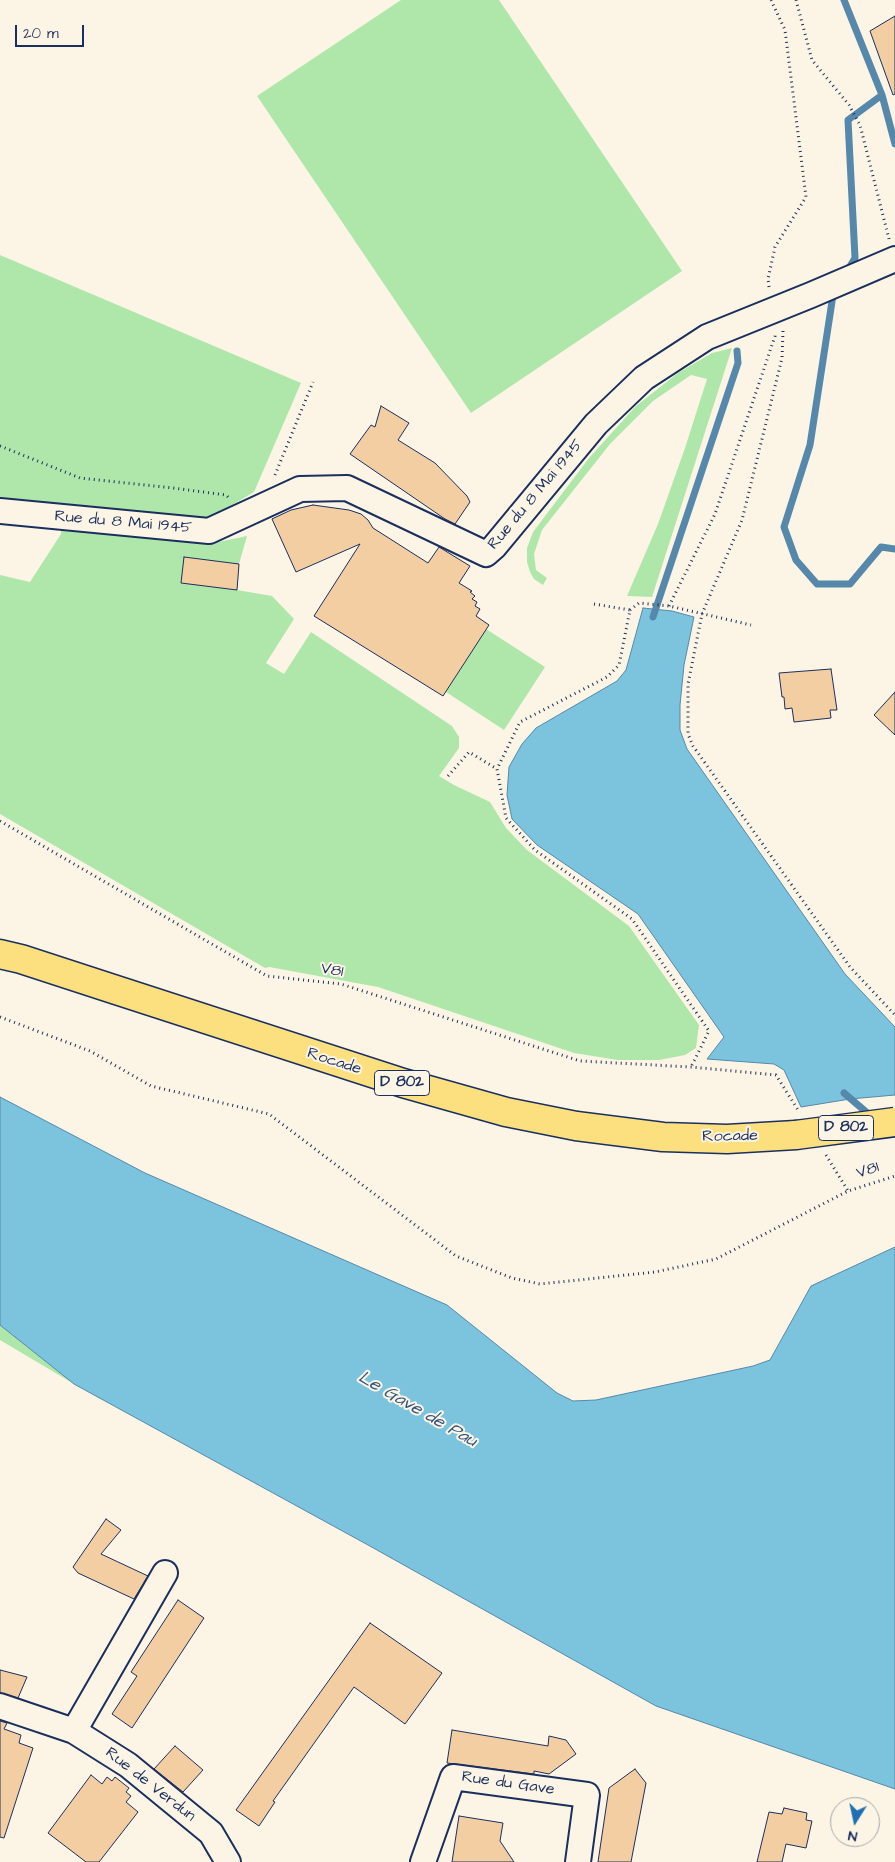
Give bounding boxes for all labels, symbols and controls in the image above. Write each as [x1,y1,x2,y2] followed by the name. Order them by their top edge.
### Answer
[18,15,86,47] scale bar
[23,23,59,44] text: 20 m
[484,436,588,554] street label: Rue du 8 Mai 1945
[54,507,192,539] street label: Rue du 8 Mai 1945
[319,960,345,982] street label: V81
[305,1044,363,1080] street label: Rocade
[374,1070,430,1096] road number: D 802
[818,1116,874,1140] road number: D 802
[702,1127,758,1147] street label: Rocade
[854,1158,882,1184] street label: V81
[354,1367,480,1453] water label: Le Gave de Pau
[101,1744,199,1826] street label: Rue de Verdun
[460,1768,556,1800] street label: Rue du Gave
[830,1797,880,1847] north arrow
[847,1825,859,1846] text: N

